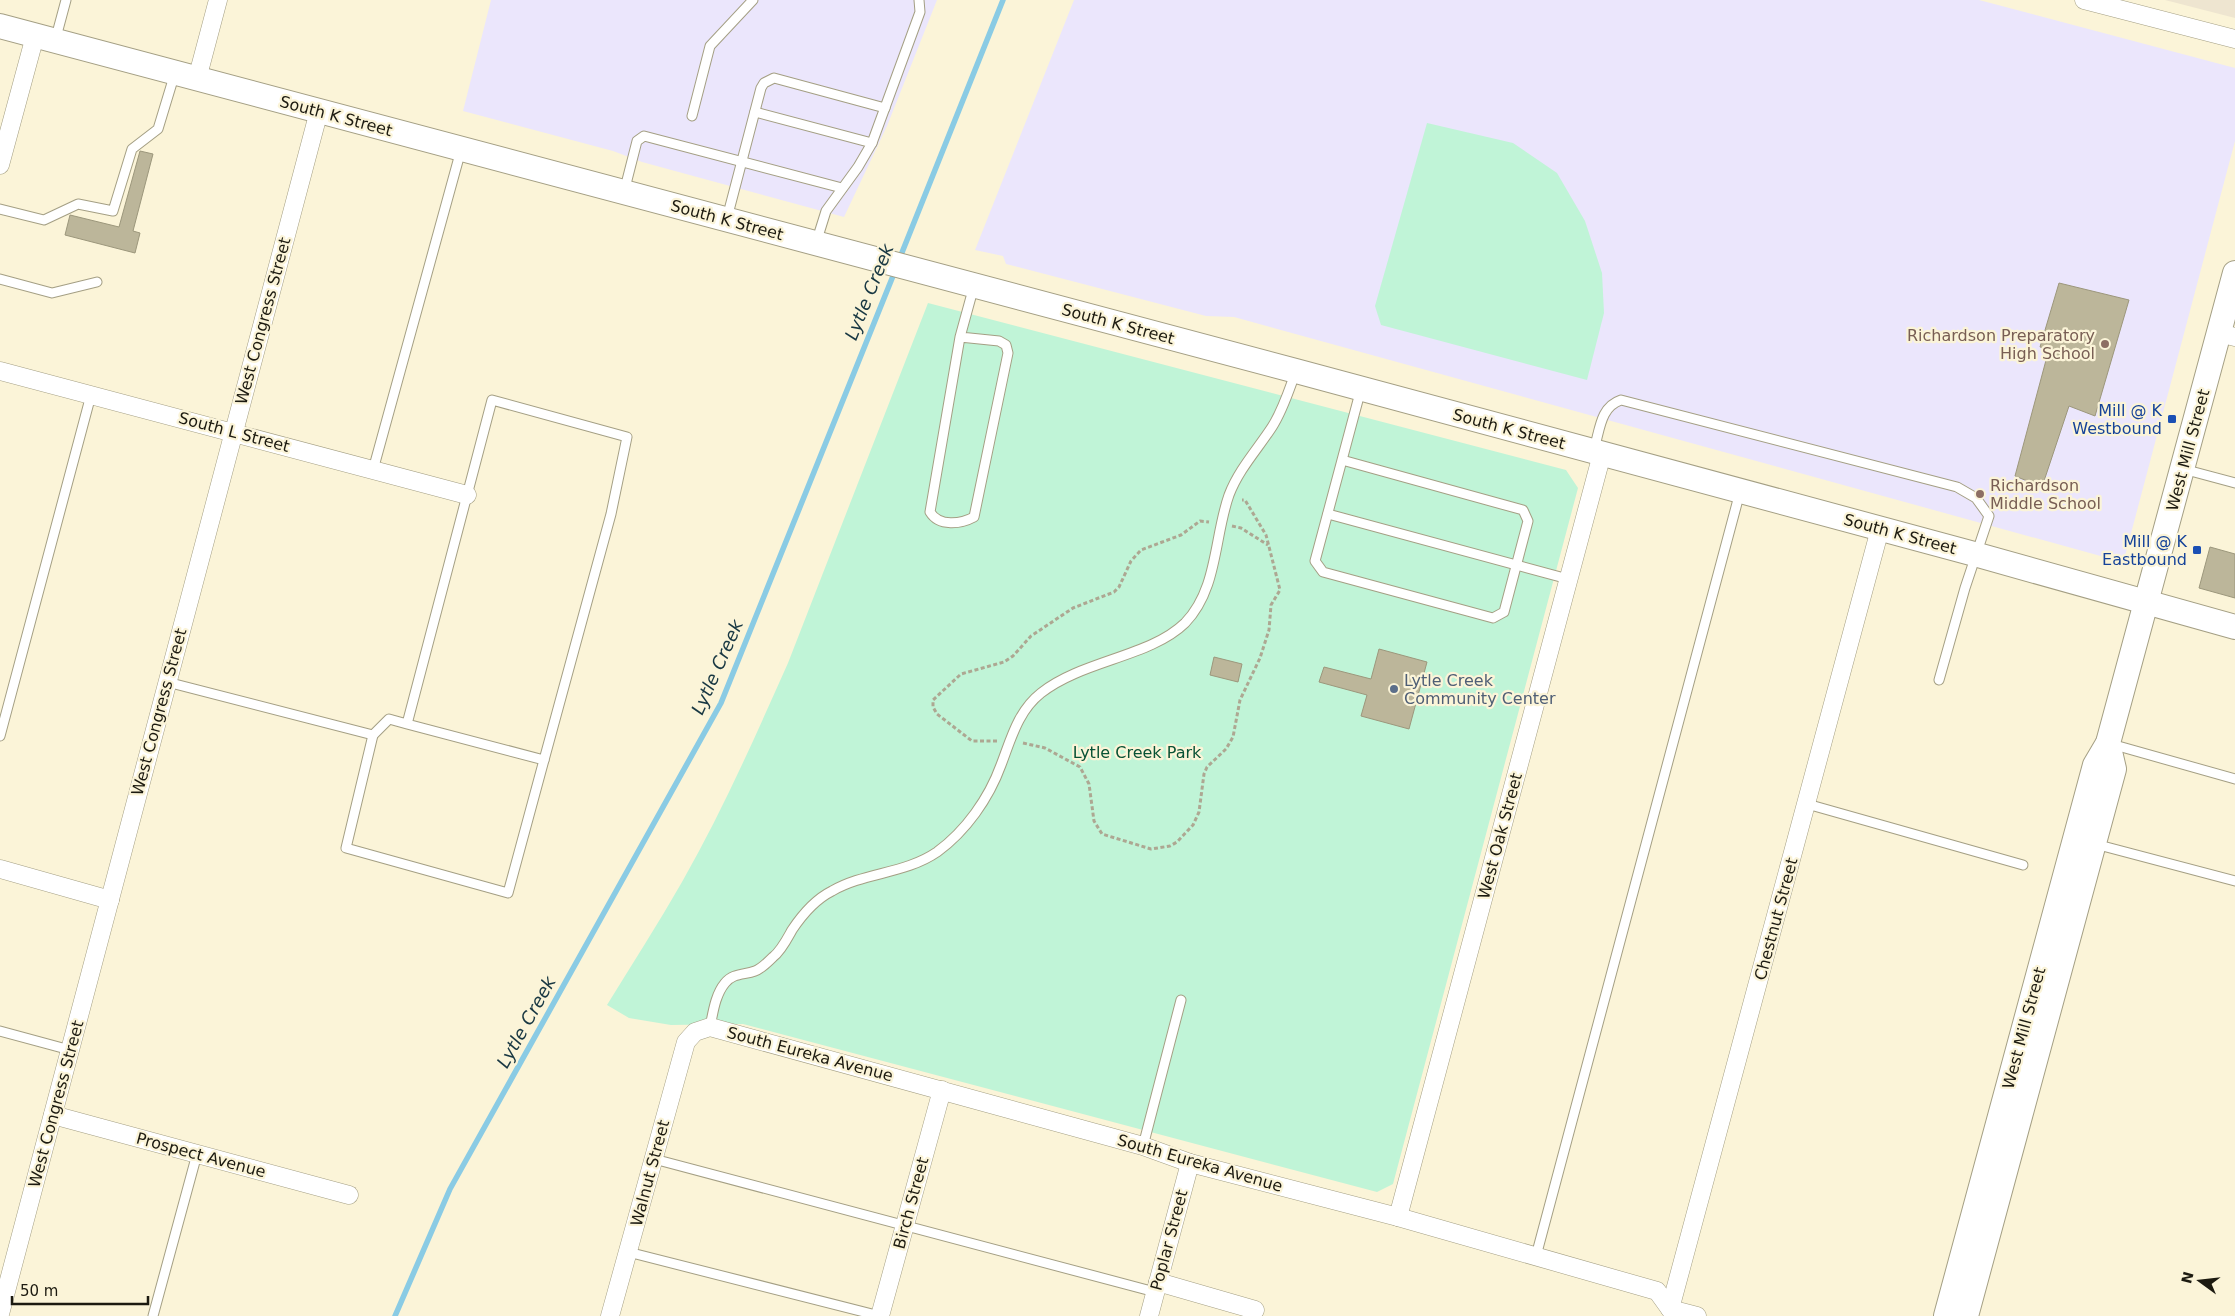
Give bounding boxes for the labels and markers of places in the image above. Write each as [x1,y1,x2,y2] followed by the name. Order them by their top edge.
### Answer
[1907,326,2095,363] place label: Richardson Preparatory High School
[2099,338,2111,350] marker: Richardson Preparatory High School
[2072,401,2163,438] place label: Mill @ K Westbound
[2166,413,2178,425] marker: Mill @ K Westbound
[1990,476,2101,513] place label: Richardson Middle School
[1974,488,1986,500] marker: Richardson Middle School
[2102,532,2188,569] place label: Mill @ K Eastbound
[2191,544,2203,556] marker: Mill @ K Eastbound
[1404,671,1556,708] place label: Lytle Creek Community Center
[1388,683,1400,695] marker: Lytle Creek Community Center

